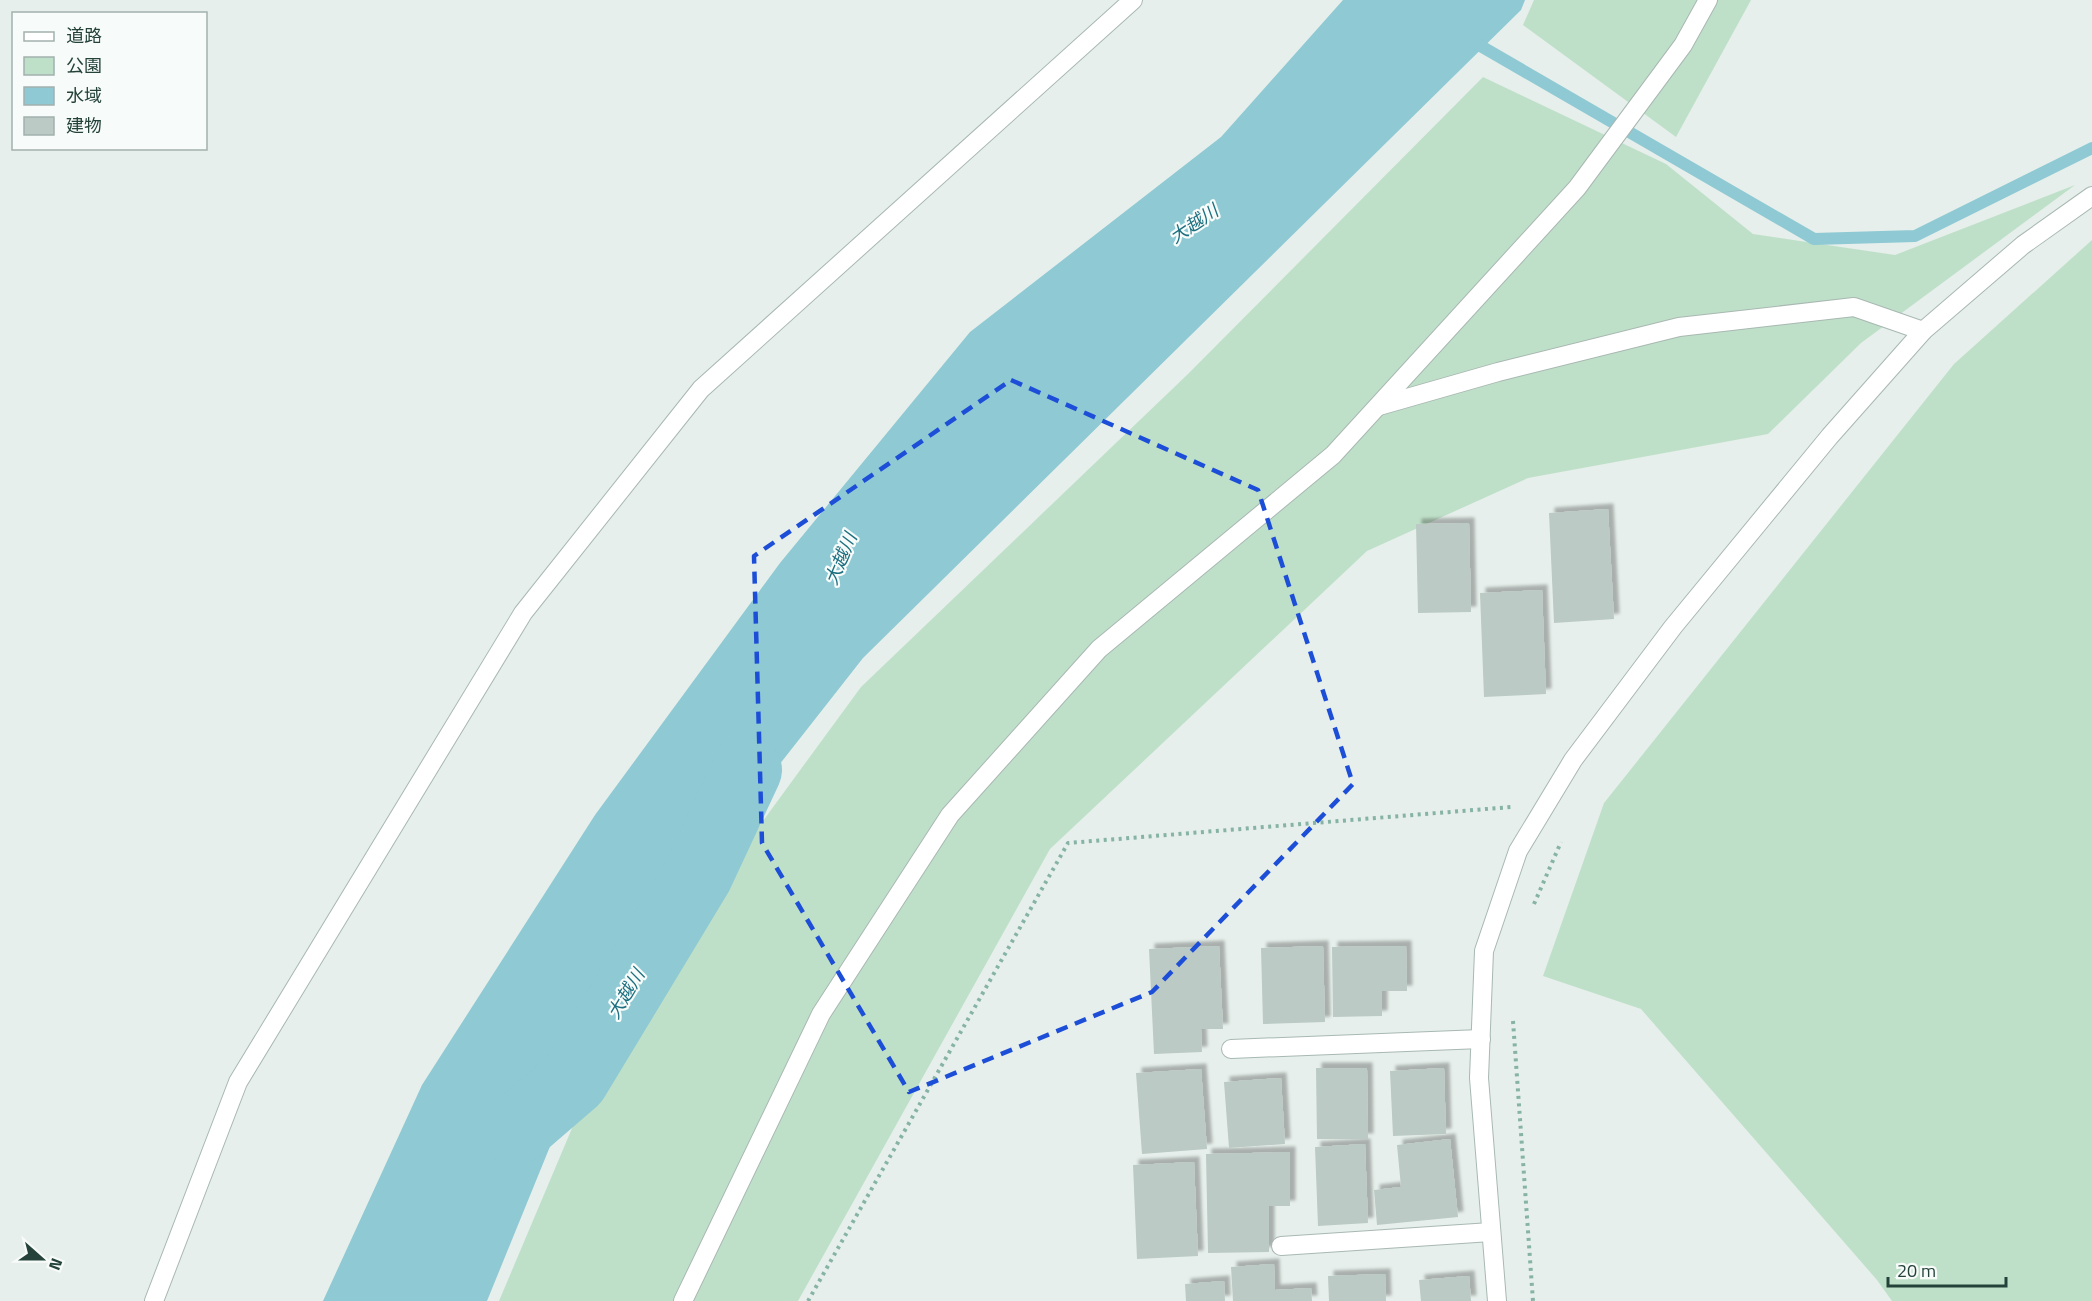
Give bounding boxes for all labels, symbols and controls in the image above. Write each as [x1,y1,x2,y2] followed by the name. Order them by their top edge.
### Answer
[12,12,207,150] legend
[66,22,102,49] text: 道路
[66,52,102,79] text: 公園
[66,82,102,109] text: 水域
[66,112,102,139] text: 建物
[1164,196,1225,250] water label: 大越川
[818,527,864,589] water label: 大越川
[600,962,652,1024] water label: 大越川
[12,1229,72,1289] north arrow
[1888,1250,2006,1288] scale bar
[43,1255,69,1274] text: N
[1897,1257,1936,1284] text: 20 m

